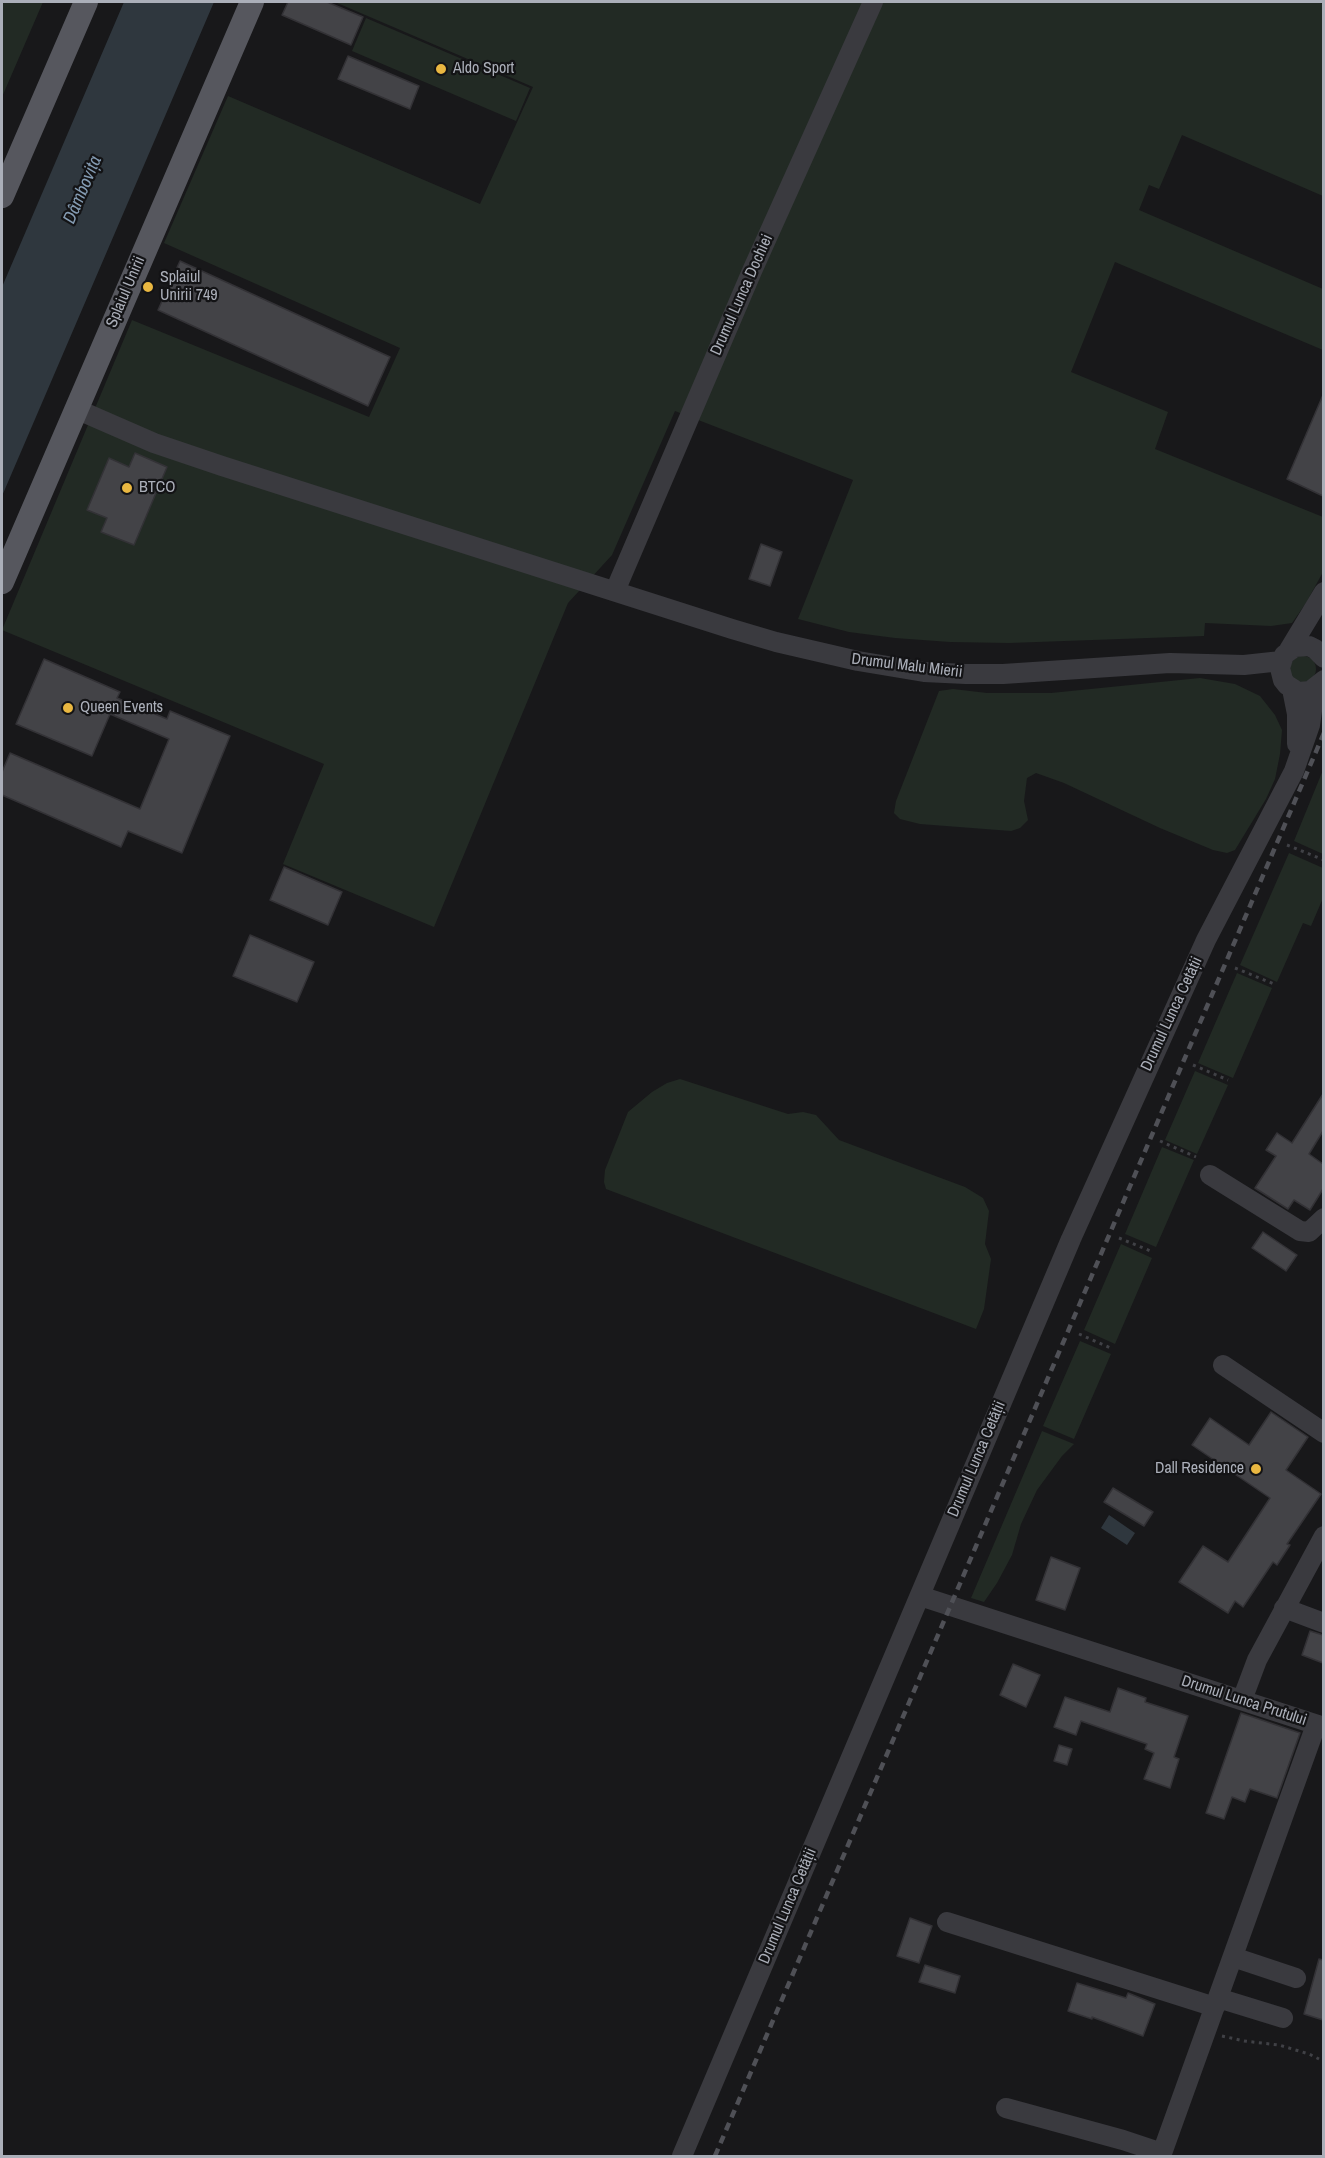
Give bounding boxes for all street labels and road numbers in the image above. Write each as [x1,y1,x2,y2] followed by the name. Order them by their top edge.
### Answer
[707,231,777,359] street label: Drumul Lunca Dochiei
[102,253,150,331] street label: Splaiul Unirii
[850,650,964,682] street label: Drumul Malu Mierii
[1137,954,1207,1074] street label: Drumul Lunca Cetății
[944,1398,1010,1520] street label: Drumul Lunca Cetății
[1179,1672,1309,1730] street label: Drumul Lunca Prutului
[755,1845,821,1967] street label: Drumul Lunca Cetății

